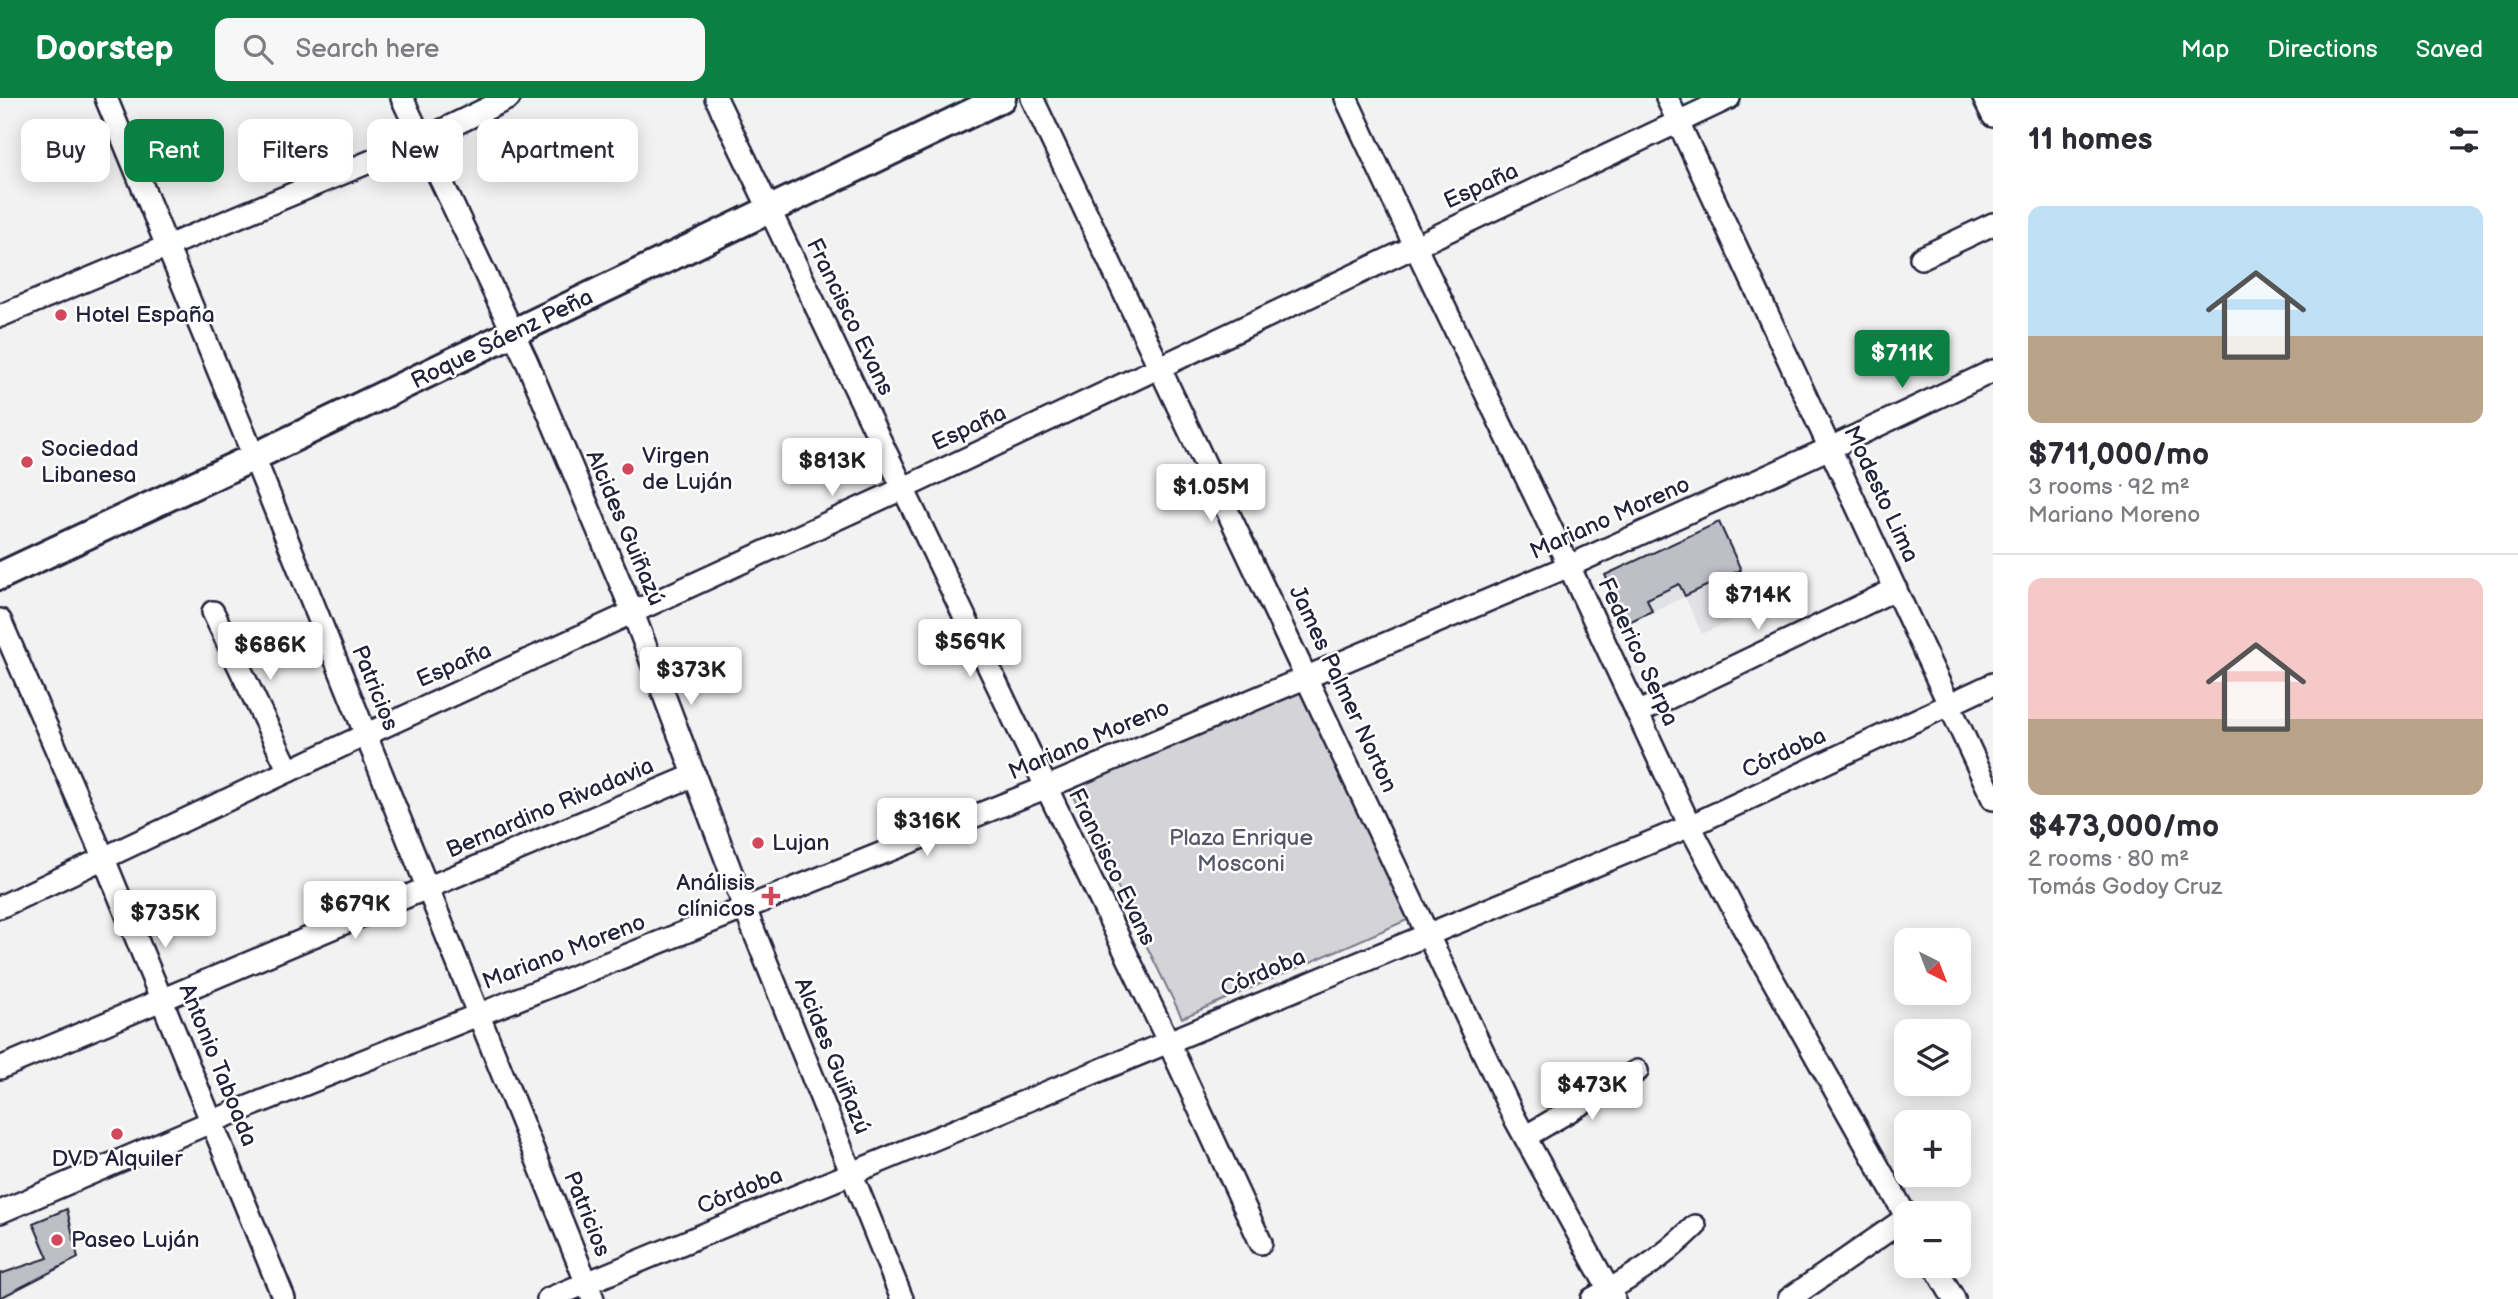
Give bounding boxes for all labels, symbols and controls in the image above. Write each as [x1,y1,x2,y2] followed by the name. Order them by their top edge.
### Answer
[215,18,705,81] search box
[35,29,173,69] text: Doorstep
[239,30,277,68] icon: search
[295,34,439,65] text: Search here
[2181,35,2229,64] text: Map
[2267,35,2378,64] text: Directions
[2416,35,2483,64] text: Saved
[21,119,110,182] chip: Buy
[124,119,224,182] chip: Rent
[238,119,353,182] chip: Filters
[367,119,463,182] chip: New
[477,119,638,182] chip: Apartment
[2445,121,2483,159] icon: filters
[2028,122,2152,158] text: 11 homes
[1439,157,1523,215] street label: España
[800,234,900,400] street label: Francisco Evans
[2193,252,2319,378] icon: home
[406,283,598,395] street label: Roque Sáenz Peña
[75,301,215,329] place label: Hotel España
[53,307,69,323] marker: Hotel España
[1853,330,1951,390] pin: $711K
[1871,339,1933,367] text: $711K
[927,399,1011,457] street label: España
[1837,421,1925,567] street label: Modesto Lima
[41,435,139,489] place label: Sociedad Libanesa
[2028,437,2209,473] text: $711,000/mo
[783,438,881,498] pin: $813K
[642,442,733,496] place label: Virgen de Luján
[580,446,670,610] street label: Alcides Guiñazú
[798,447,866,475] text: $813K
[19,454,35,470] marker: Sociedad Libanesa
[620,461,636,477] marker: Virgen de Luján
[1154,464,1268,524] pin: $1.05M
[1526,470,1694,566] street label: Mariano Moreno
[1172,473,1250,501] text: $1.05M
[2028,473,2190,501] text: 3 rooms · 92 m²
[2028,501,2200,529] text: Mariano Moreno
[1591,573,1685,731] street label: Federico Serpa
[1709,573,1807,632] pin: $714K
[1283,581,1403,797] street label: James Palmer Norton
[1725,581,1791,609] text: $714K
[921,620,1019,679] pin: $569K
[221,622,319,682] pin: $686K
[2193,624,2319,750] icon: home
[934,628,1006,656] text: $569K
[234,631,306,659] text: $686K
[412,636,496,694] street label: España
[345,641,405,735] street label: Patricios
[642,648,740,707] pin: $373K
[656,656,726,684] text: $373K
[1004,693,1174,787] street label: Mariano Moreno
[1738,721,1830,785] street label: Córdoba
[442,752,658,864] street label: Bernardino Rivadavia
[1062,784,1162,950] street label: Francisco Evans
[878,798,976,858] pin: $316K
[893,807,961,835] text: $316K
[2028,809,2219,845] text: $473,000/mo
[1169,824,1313,878] park label: Plaza Enrique Mosconi
[772,829,830,857] place label: Lujan
[750,835,766,851] marker: Lujan
[2028,845,2189,873] text: 2 rooms · 80 m²
[676,869,755,923] place label: Análisis clínicos
[2028,873,2222,901] text: Tomás Godoy Cruz
[306,882,404,941] pin: $679K
[761,886,781,906] marker: Análisis clínicos
[116,890,214,950] pin: $735K
[320,890,390,918] text: $679K
[130,899,200,927] text: $735K
[479,908,649,996] street label: Mariano Moreno
[1894,928,1970,1004] north arrow
[1894,928,1971,1278] map controls
[1216,943,1310,1003] street label: Córdoba
[788,974,876,1138] street label: Alcides Guiñazú
[173,980,263,1150] street label: Antonio Taboada
[1894,1019,1971,1096] button: layers
[1543,1062,1641,1122] pin: $473K
[1557,1071,1627,1099] text: $473K
[1894,1110,1971,1187] button: +
[109,1126,125,1142] marker: DVD Alquiler
[51,1145,183,1173] place label: DVD Alquiler
[693,1161,787,1221] street label: Córdoba
[557,1167,617,1261] street label: Patricios
[1894,1201,1971,1278] button: −
[71,1226,199,1254] place label: Paseo Luján
[49,1232,65,1248] marker: Paseo Luján

